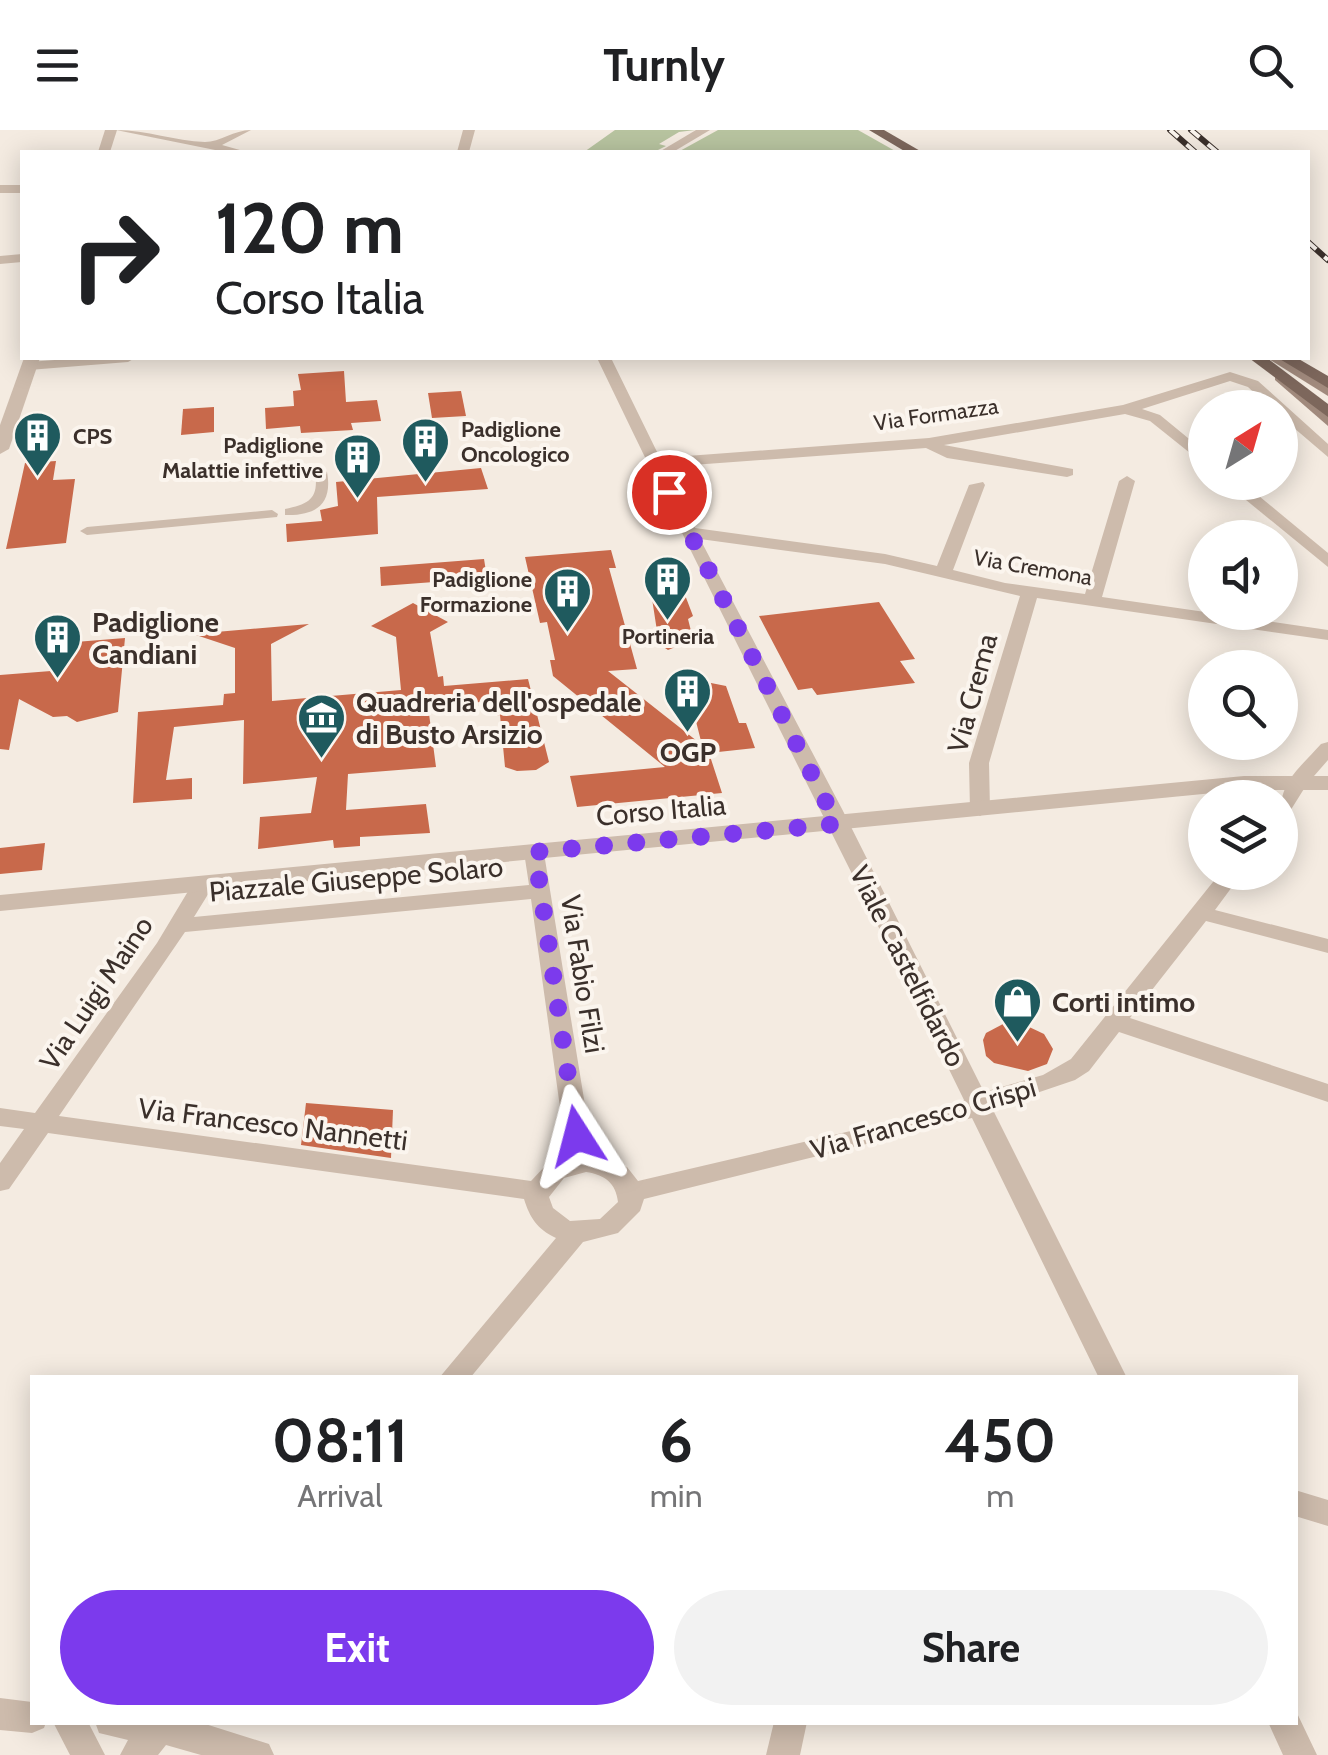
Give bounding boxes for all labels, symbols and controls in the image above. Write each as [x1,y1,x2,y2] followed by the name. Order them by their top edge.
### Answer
[30,38,85,93] icon: menu
[603,38,725,92] text: Turnly
[1243,38,1298,93] icon: search
[215,185,404,271] text: 120 m
[50,190,180,320] icon: right
[215,271,424,325] text: Corso Italia
[1188,390,1298,500] north arrow
[1188,390,1298,890] map controls
[872,392,1000,437] street label: Via Formazza
[12,410,64,478] building icon: CPS
[400,416,452,484] building icon: Padiglione Oncologico
[461,416,570,468] place label: Padiglione Oncologico
[73,423,113,450] place label: CPS
[162,432,323,484] place label: Padiglione Malattie infettive
[332,432,384,500] building icon: Padiglione Malattie infettive
[627,450,712,535] pin
[642,465,697,520] icon: arrive
[1188,520,1298,630] button: sound
[971,544,1095,591] street label: Via Cremona
[642,554,694,622] building icon: Portineria
[420,566,532,618] place label: Padiglione Formazione
[541,566,593,634] building icon: Padiglione Formazione
[92,605,219,671] place label: Padiglione Candiani
[31,612,83,680] building icon: Padiglione Candiani
[622,623,714,650] place label: Portineria
[940,629,1004,756] street label: Via Crema
[1188,650,1298,760] button: search
[662,666,714,734] building icon: OGP
[356,685,641,751] place label: Quadreria dell'ospedale di Busto Arsizio
[295,692,347,760] museum icon: Quadreria dell'ospedale di Busto Arsizio
[660,735,717,769] place label: OGP
[1188,780,1298,890] button: layers
[595,787,728,833] street label: Corso Italia
[208,849,504,909] street label: Piazzale Giuseppe Solaro
[843,860,973,1072] street label: Viale Castelfidardo
[554,892,612,1056] street label: Via Fabio Filzi
[32,910,160,1076] street label: Via Luigi Maino
[991,976,1043,1044] shop icon: Corti intimo
[1052,985,1195,1019] place label: Corti intimo
[806,1070,1040,1166] street label: Via Francesco Crispi
[525,1084,629,1188] position arrow
[136,1091,410,1157] street label: Via Francesco Nannetti
[272,1404,408,1477] text: 08:11
[659,1404,693,1477] text: 6
[944,1404,1056,1477] text: 450
[297,1476,382,1515] text: Arrival
[650,1476,703,1515] text: min
[986,1476,1014,1515] text: m
[60,1590,654,1705] button: Exit
[674,1590,1268,1705] button: Share

